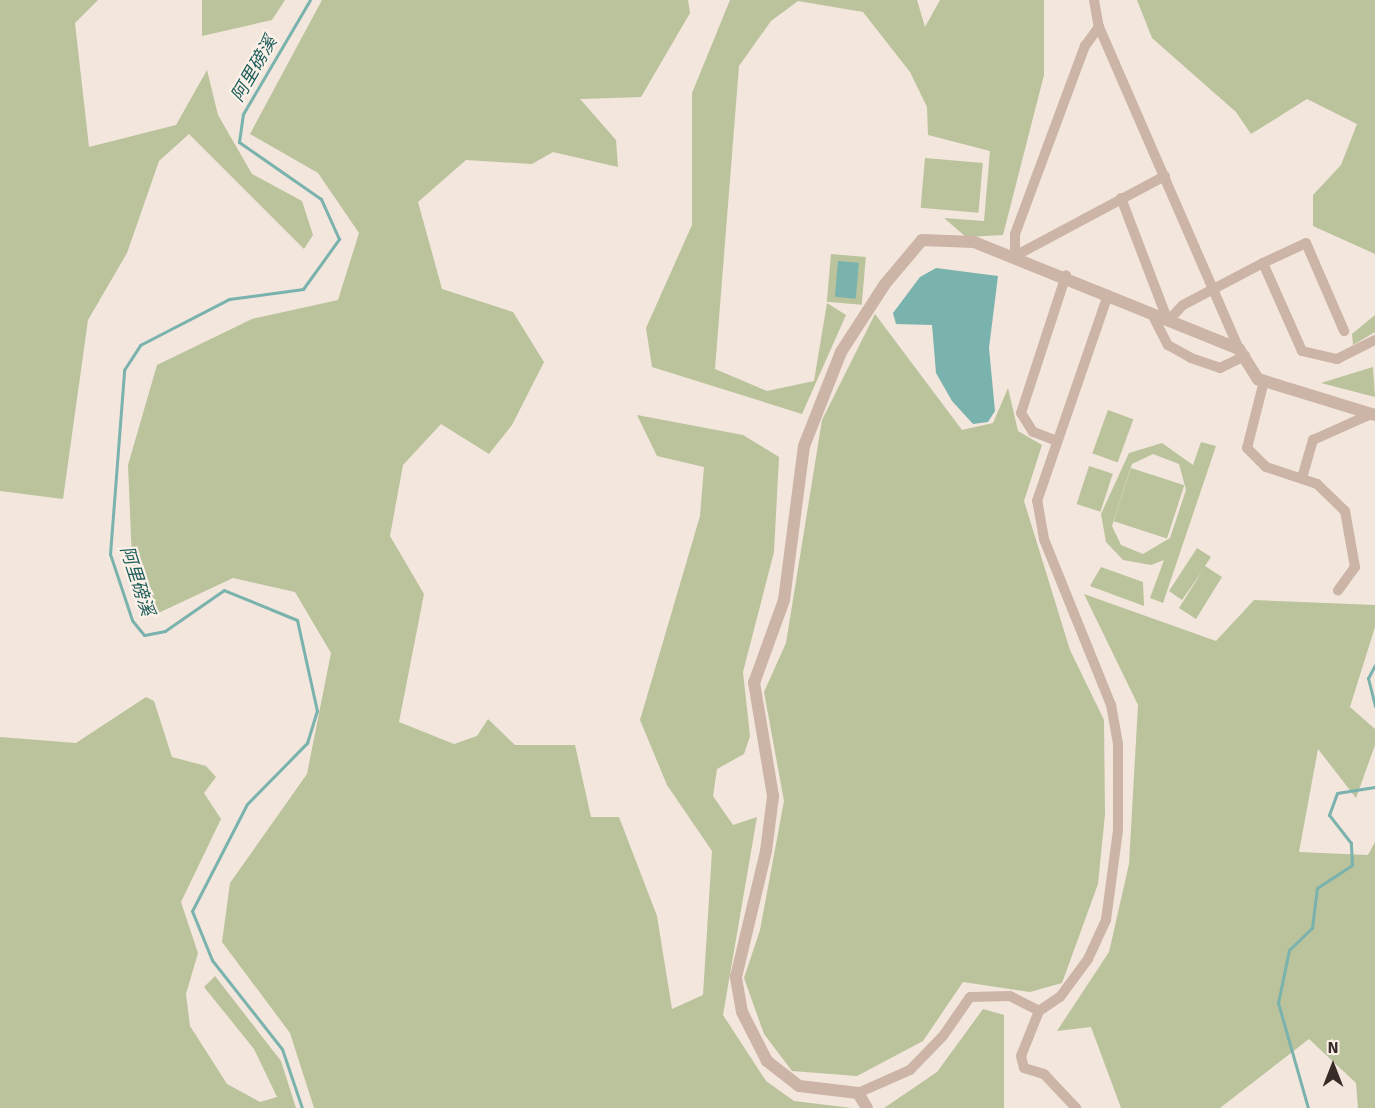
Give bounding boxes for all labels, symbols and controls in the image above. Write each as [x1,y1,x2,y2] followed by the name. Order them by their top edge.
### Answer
[227,32,281,106] water label: 阿里磅溪
[116,543,158,619] water label: 阿里磅溪
[1303,1036,1363,1096] north arrow
[1327,1038,1339,1058] text: N

